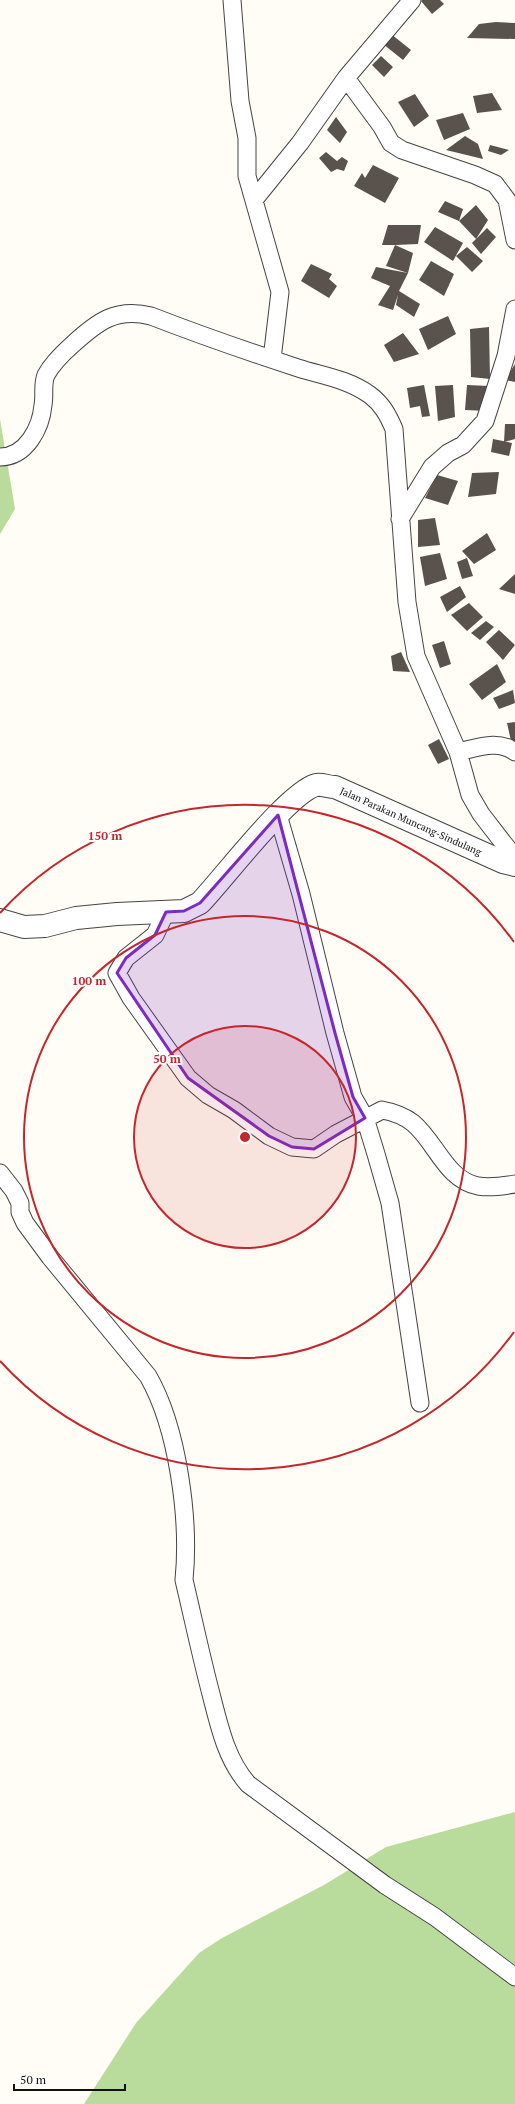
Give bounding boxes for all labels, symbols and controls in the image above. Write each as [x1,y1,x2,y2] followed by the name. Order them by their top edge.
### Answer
[338,784,484,859] street label: Jalan Parakan Muncang-Sindulang
[88,828,122,843] text: 150 m
[72,973,106,988] text: 100 m
[153,1051,181,1066] text: 50 m
[238,1130,252,1144] centre of rings
[14,2066,125,2092] scale bar
[20,2072,47,2087] text: 50 m

